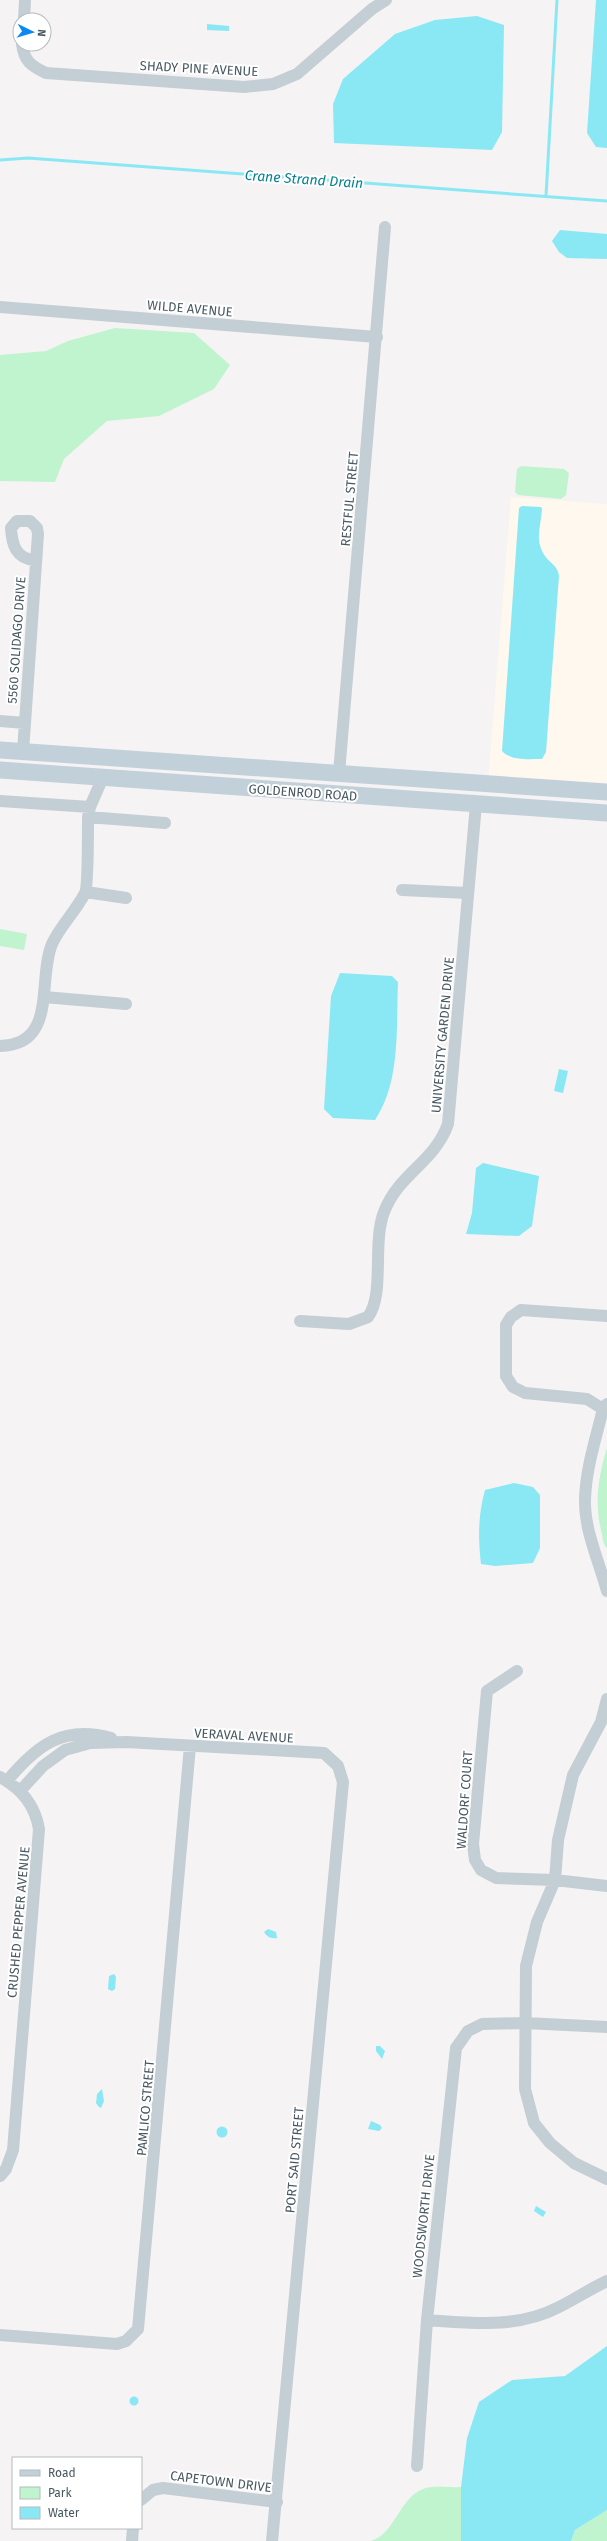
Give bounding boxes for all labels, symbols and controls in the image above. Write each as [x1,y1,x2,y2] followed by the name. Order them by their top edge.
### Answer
[12,12,52,52] north arrow
[35,29,48,37] text: N
[139,58,259,79] street label: SHADY PINE AVENUE
[244,167,364,192] water label: Crane Strand Drain
[147,297,233,320] street label: WILDE AVENUE
[338,451,361,547] street label: RESTFUL STREET
[5,576,28,704] street label: 5560 SOLIDAGO DRIVE
[248,781,358,804] street label: GOLDENROD ROAD
[428,956,457,1114] street label: UNIVERSITY GARDEN DRIVE
[194,1725,294,1746] street label: VERAVAL AVENUE
[454,1750,475,1850] street label: WALDORF COURT
[4,1846,33,1998] street label: CRUSHED PEPPER AVENUE
[134,2059,157,2157] street label: PAMLICO STREET
[282,2106,307,2214] street label: PORT SAID STREET
[410,2153,437,2279] street label: WOODSWORTH DRIVE
[12,2457,142,2529] legend
[48,2466,76,2480] text: Road
[169,2468,272,2495] street label: CAPETOWN DRIVE
[48,2486,72,2500] text: Park
[48,2506,80,2520] text: Water

